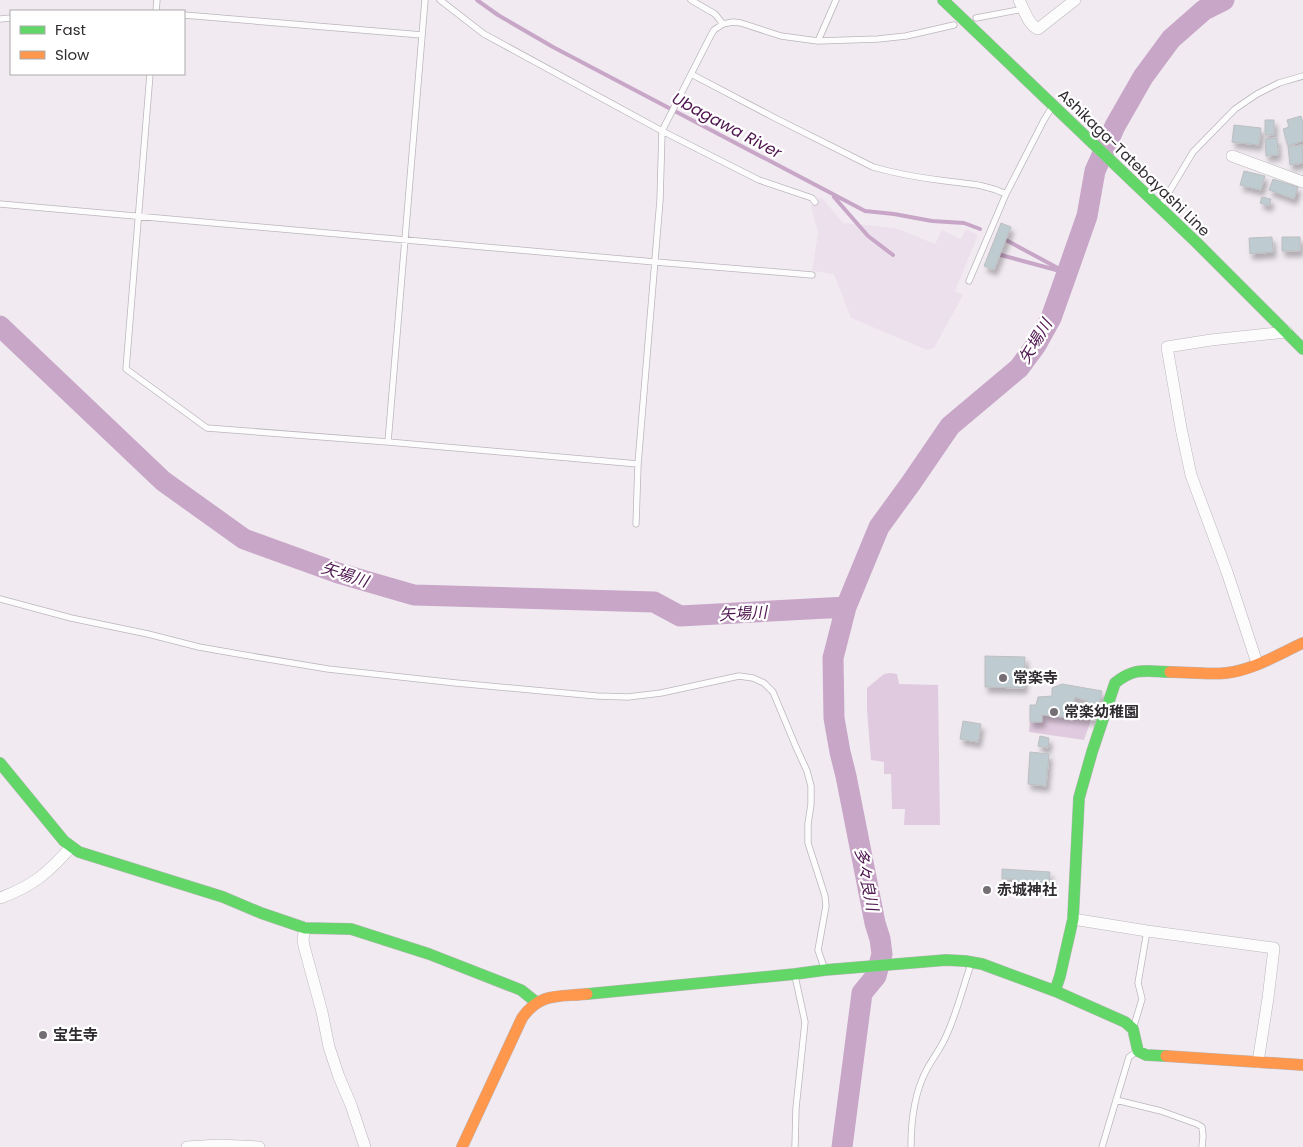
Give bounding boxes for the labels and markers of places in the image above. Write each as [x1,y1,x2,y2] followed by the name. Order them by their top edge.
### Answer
[1013,667,1058,688] place label: 常楽寺
[997,672,1009,684] marker: 常楽寺
[1064,701,1139,722] place label: 常楽幼稚園
[1048,706,1060,718] marker: 常楽幼稚園
[997,879,1057,900] place label: 赤城神社
[981,884,993,896] marker: 赤城神社
[53,1024,98,1045] place label: 宝生寺
[37,1029,49,1041] marker: 宝生寺

